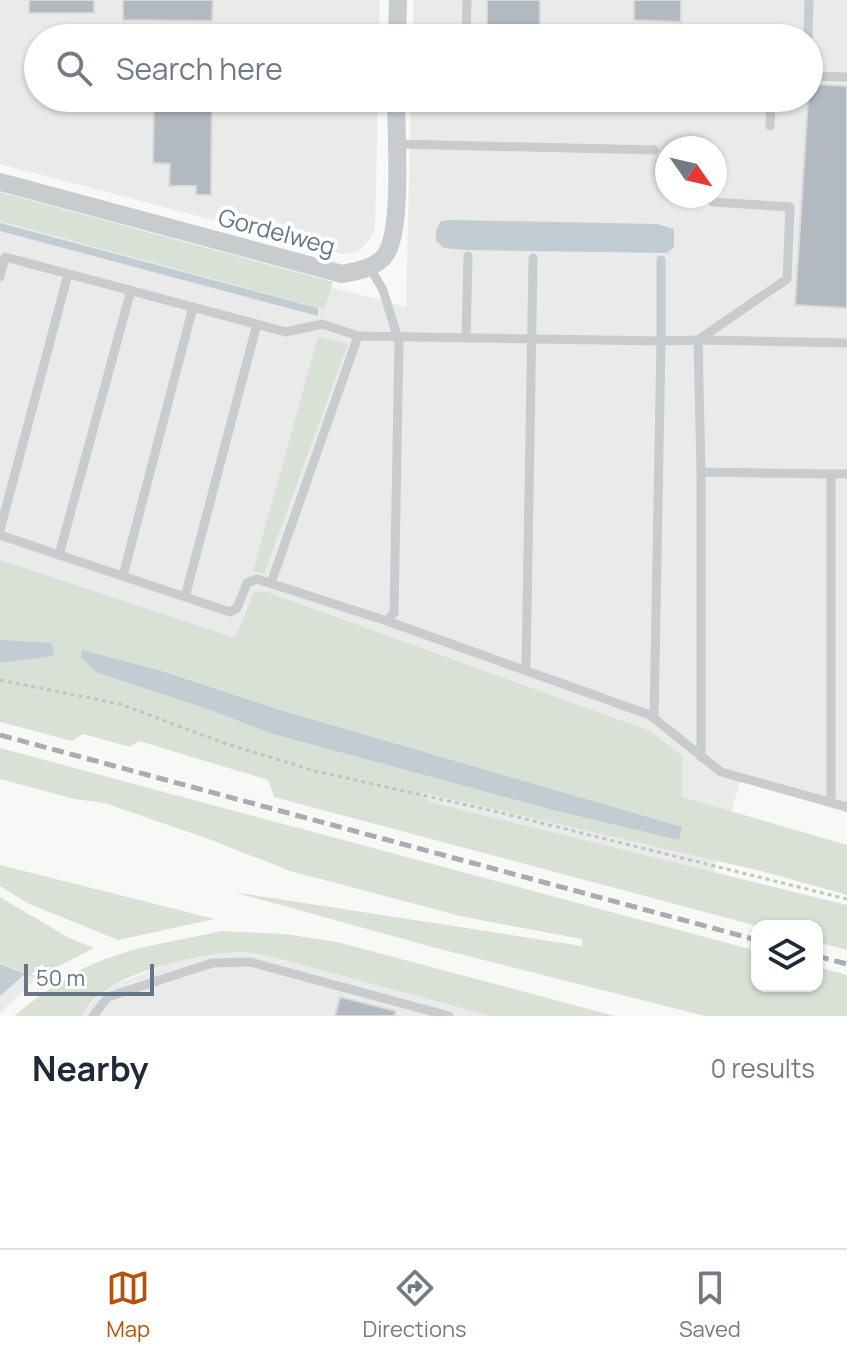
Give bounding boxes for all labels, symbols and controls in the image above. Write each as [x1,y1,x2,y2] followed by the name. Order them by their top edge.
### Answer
[24,24,823,112] search box
[52,46,96,90] icon: search
[116,48,283,89] text: Search here
[655,136,727,208] north arrow
[215,200,339,262] street label: Gordelweg
[751,920,823,992] map controls
[751,920,823,992] button: layers
[24,960,154,996] scale bar
[36,963,85,993] text: 50 m
[32,1045,148,1091] text: Nearby
[710,1050,815,1086] text: 0 results
[106,1266,150,1344] tab: Map
[362,1266,467,1344] tab: Directions
[679,1266,741,1344] tab: Saved

